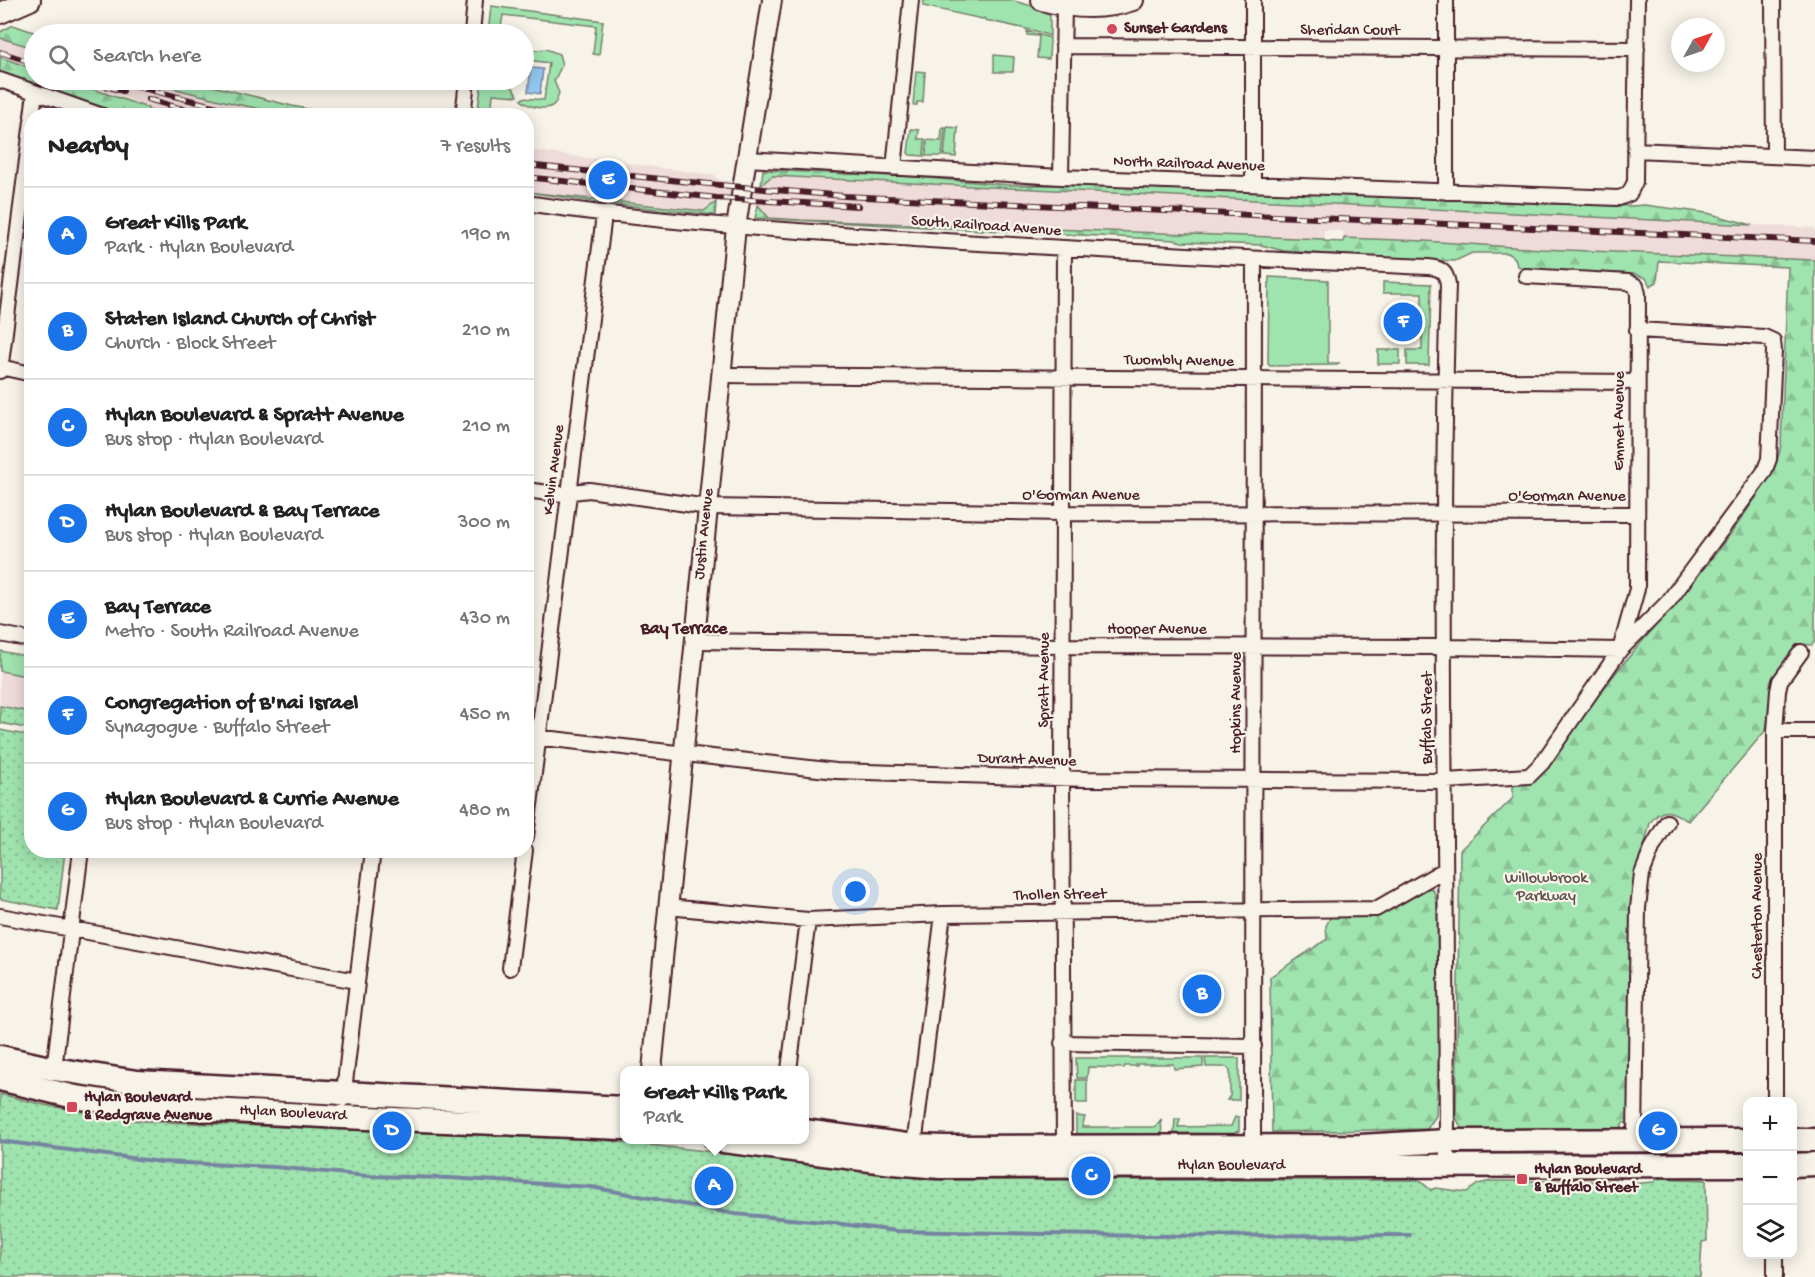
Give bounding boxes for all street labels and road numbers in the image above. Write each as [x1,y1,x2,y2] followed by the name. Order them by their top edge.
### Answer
[1300,22,1401,41] street label: Sheridan Court
[1113,153,1266,177] street label: North Railroad Avenue
[910,212,1062,242] street label: South Railroad Avenue
[1123,352,1235,372] street label: Twombly Avenue
[1611,371,1630,471] street label: Emmet Avenue
[540,423,570,516] street label: Kelvin Avenue
[691,487,719,580] street label: Justin Avenue
[1022,487,1140,506] street label: O'Gorman Avenue
[1508,488,1626,507] street label: O'Gorman Avenue
[1107,621,1207,640] street label: Hooper Avenue
[1036,632,1055,727] street label: Spratt Avenue
[1228,652,1247,754] street label: Hopkins Avenue
[1419,670,1438,765] street label: Buffalo Street
[976,750,1077,772] street label: Durant Avenue
[1749,852,1768,979] street label: Chesterton Avenue
[1013,886,1108,906] street label: Thollen Street
[239,1102,349,1126] street label: Hylan Boulevard
[1177,1157,1286,1176] street label: Hylan Boulevard

